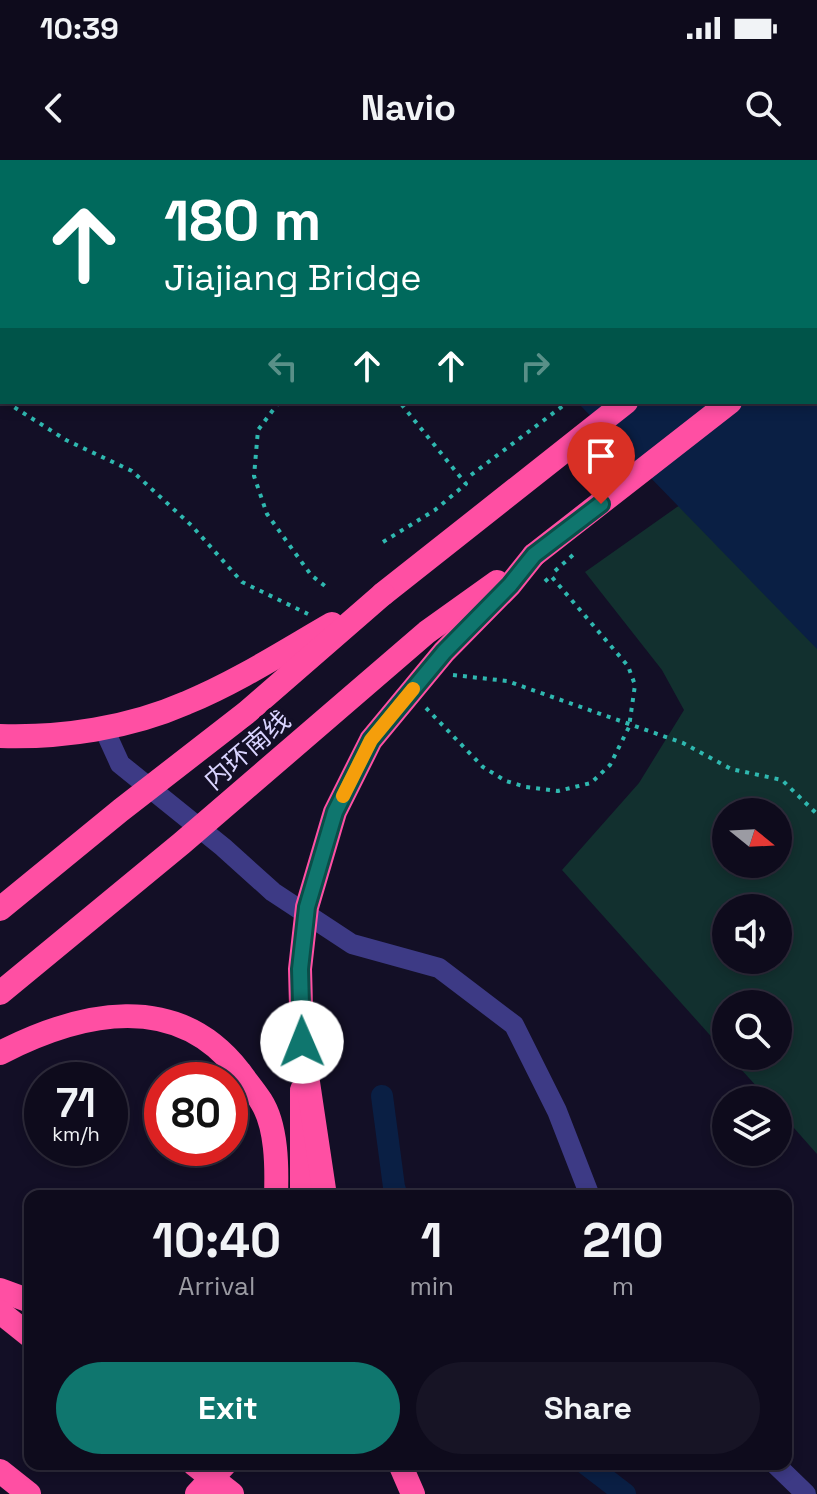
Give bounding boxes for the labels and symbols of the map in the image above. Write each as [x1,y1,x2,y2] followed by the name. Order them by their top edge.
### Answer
[567,422,635,504] pin
[197,703,297,797] street label: 内环南线
[712,798,792,878] north arrow
[260,1000,344,1084] position arrow
[144,1062,248,1166] speed limit sign: 80

